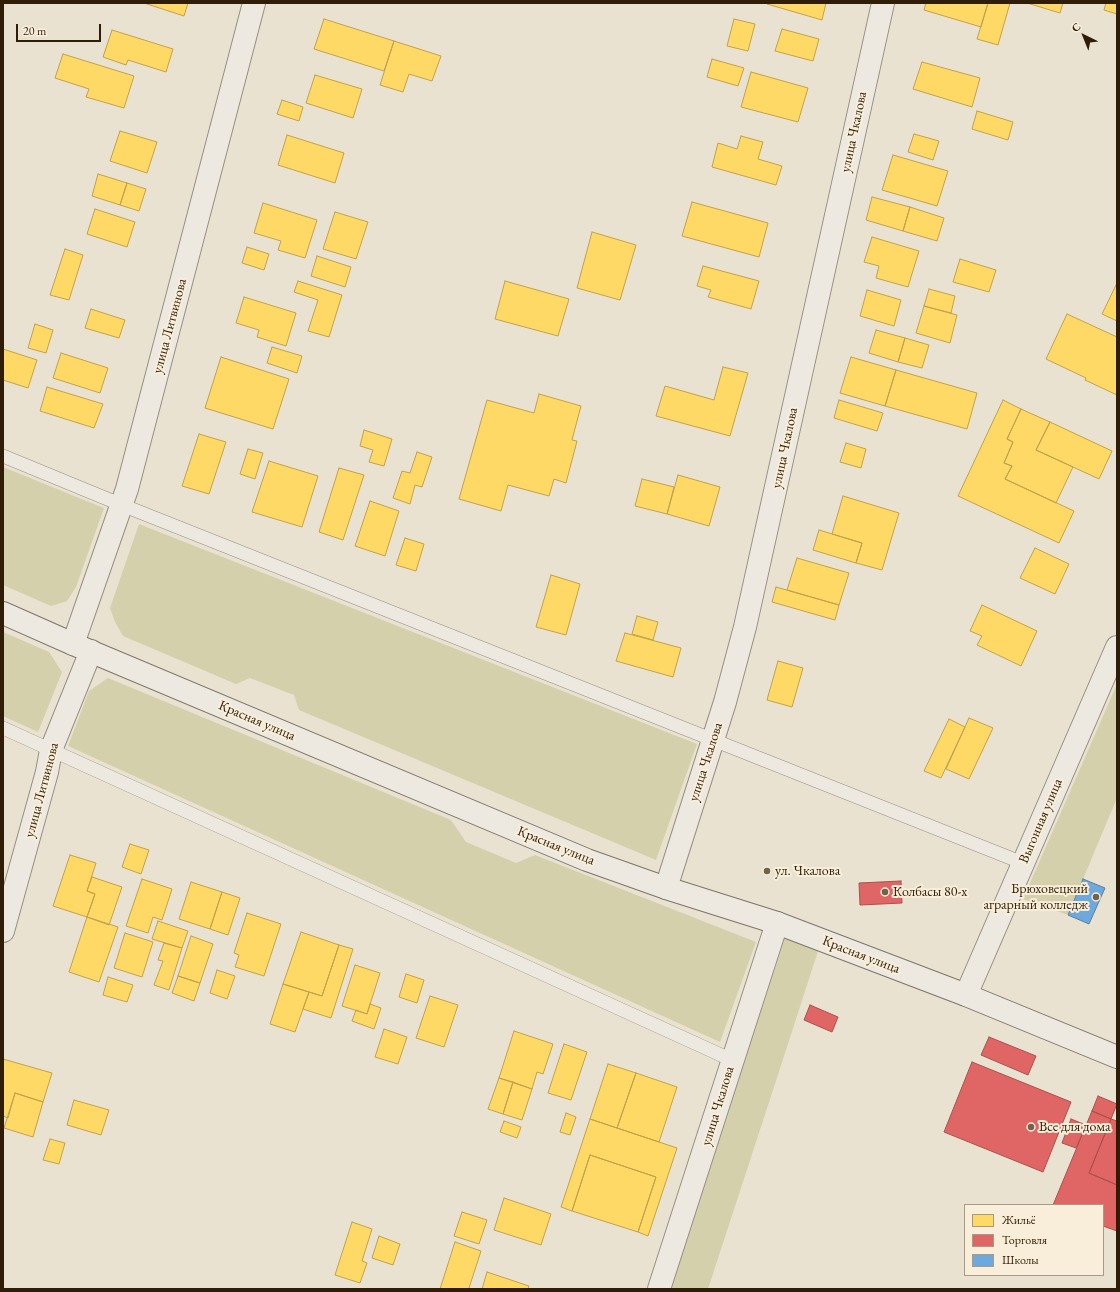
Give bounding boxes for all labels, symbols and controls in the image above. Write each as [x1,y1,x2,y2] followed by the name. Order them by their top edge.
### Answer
[18,16,103,42] scale bar
[1064,16,1104,56] north arrow
[1068,19,1083,35] text: С
[23,23,46,39] text: 20 m
[837,90,871,174] street label: улица Чкалова
[149,277,191,375] street label: улица Литвинова
[768,406,802,490] street label: улица Чкалова
[216,697,298,745] street label: Красная улица
[685,720,727,804] street label: улица Чкалова
[21,741,63,839] street label: улица Литвинова
[1016,776,1066,866] street label: Выгонная улица
[515,823,597,869] street label: Красная улица
[775,863,840,879] place label: ул. Чкалова
[762,866,772,876] marker: ул. Чкалова
[983,881,1088,914] place label: Брюховецкий аграрный колледж
[893,884,967,900] place label: Колбасы 80-х
[880,887,890,897] marker: Колбасы 80-х
[1091,892,1101,902] marker: Брюховецкий аграрный колледж
[820,932,902,978] street label: Красная улица
[698,1064,738,1148] street label: улица Чкалова
[1039,1119,1111,1135] place label: Все для дома
[1026,1122,1036,1132] marker: Все для дома
[964,1204,1104,1276] legend
[1002,1212,1035,1228] text: Жильё
[1002,1232,1047,1248] text: Торговля
[1002,1252,1039,1268] text: Школы

